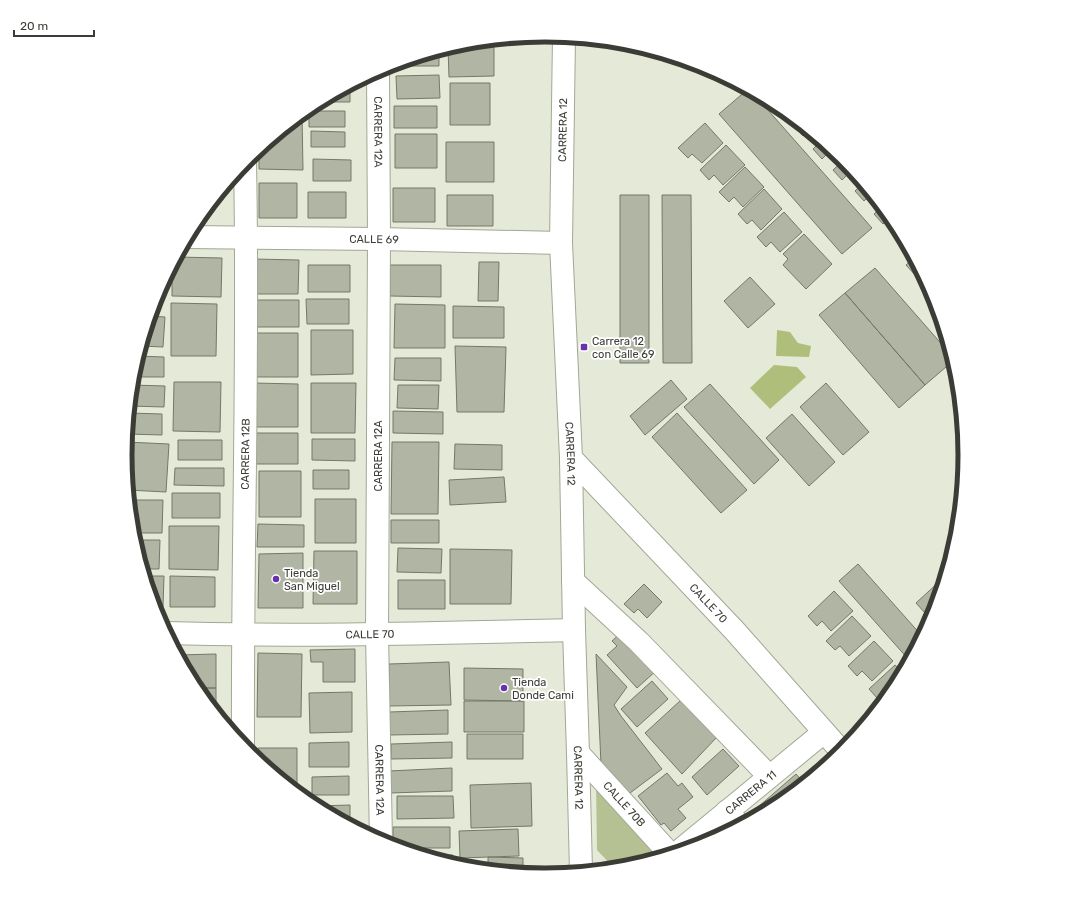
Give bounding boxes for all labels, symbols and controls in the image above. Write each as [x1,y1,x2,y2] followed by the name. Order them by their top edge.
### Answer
[14,12,94,38] scale bar
[20,19,48,33] text: 20 m
[372,96,385,168] street label: CARRERA 12A
[556,98,570,162] street label: CARRERA 12
[349,232,399,246] street label: CALLE 69
[592,335,655,361] place label: Carrera 12 con Calle 69
[579,342,589,352] marker: Carrera 12 con Calle 69
[238,418,252,490] street label: CARRERA 12B
[372,420,385,492] street label: CARRERA 12A
[563,422,578,486] street label: CARRERA 12
[284,567,340,593] place label: Tienda San Miguel
[271,574,281,584] marker: Tienda San Miguel
[687,581,730,625] street label: CALLE 70
[345,627,395,641] street label: CALLE 70
[512,676,574,702] place label: Tienda Donde Cami
[499,683,509,693] marker: Tienda Donde Cami
[373,744,387,816] street label: CARRERA 12A
[571,745,586,810] street label: CARRERA 12
[722,768,779,817] street label: CARRERA 11
[601,779,648,829] street label: CALLE 70B

